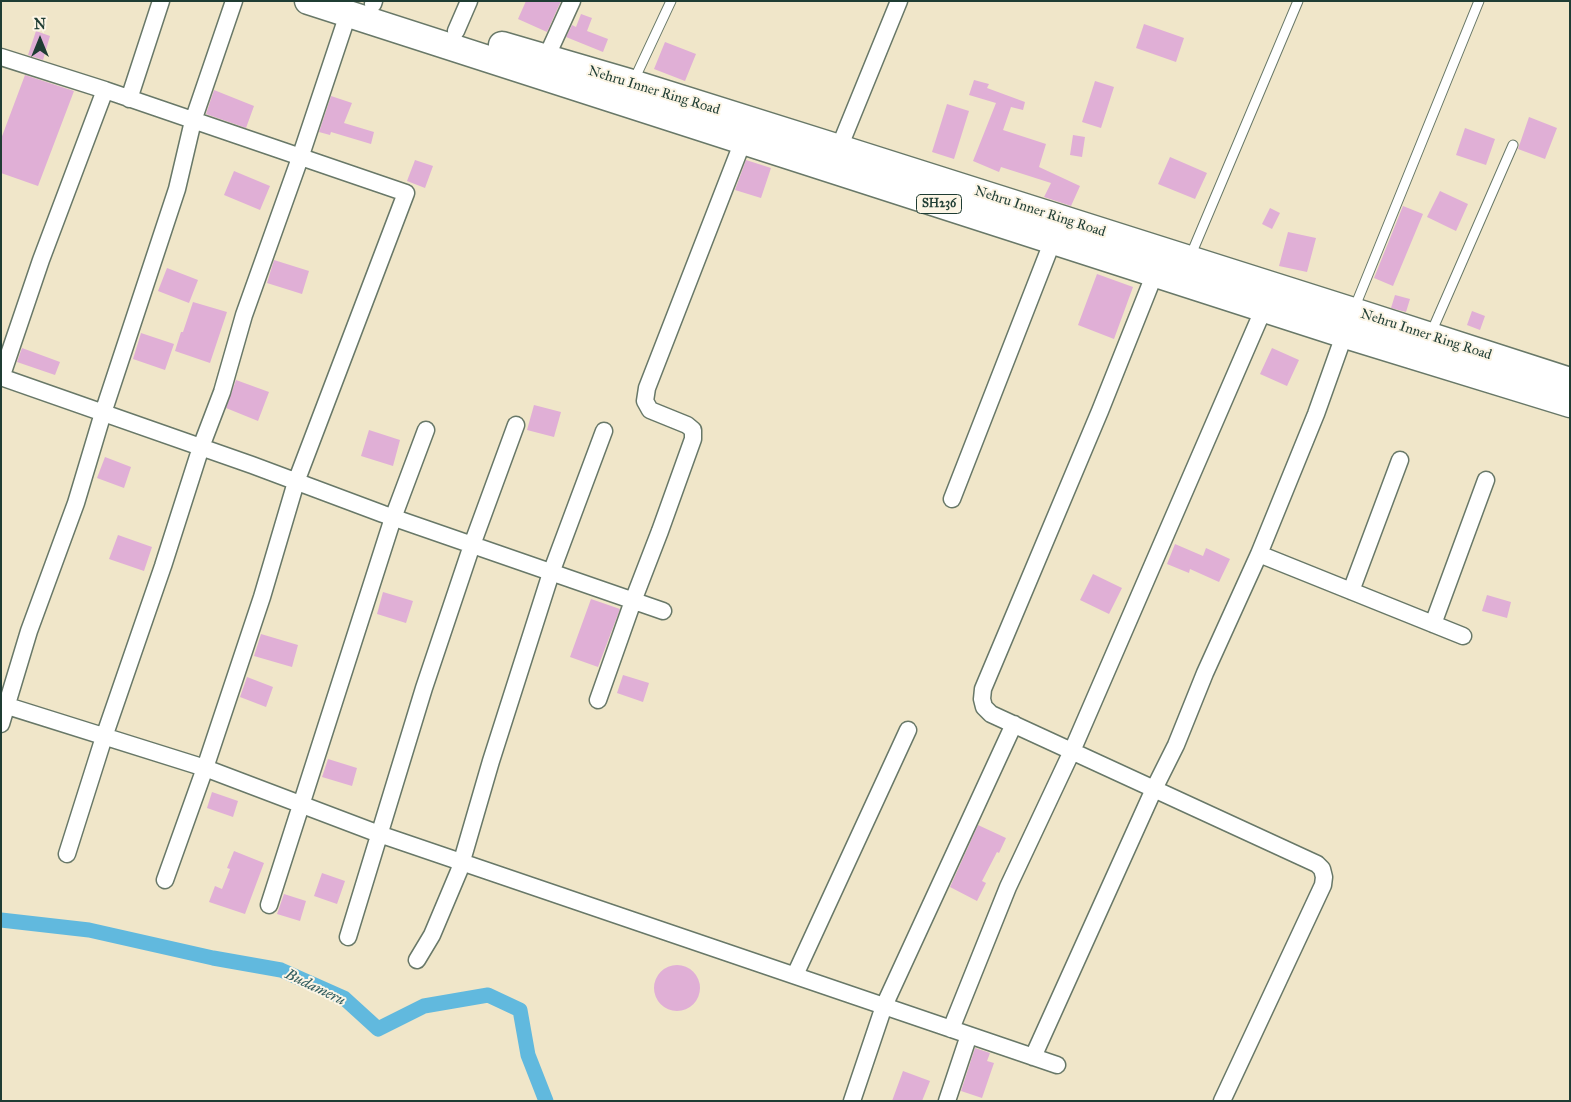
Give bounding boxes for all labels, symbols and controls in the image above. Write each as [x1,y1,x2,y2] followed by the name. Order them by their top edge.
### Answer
[15,15,65,65] north arrow
[34,16,46,33] text: N
[586,63,722,119] street label: Nehru Inner Ring Road
[972,183,1108,241] street label: Nehru Inner Ring Road
[916,194,962,213] road number: SH236
[1358,306,1494,364] street label: Nehru Inner Ring Road
[282,966,348,1010] water label: Budameru

